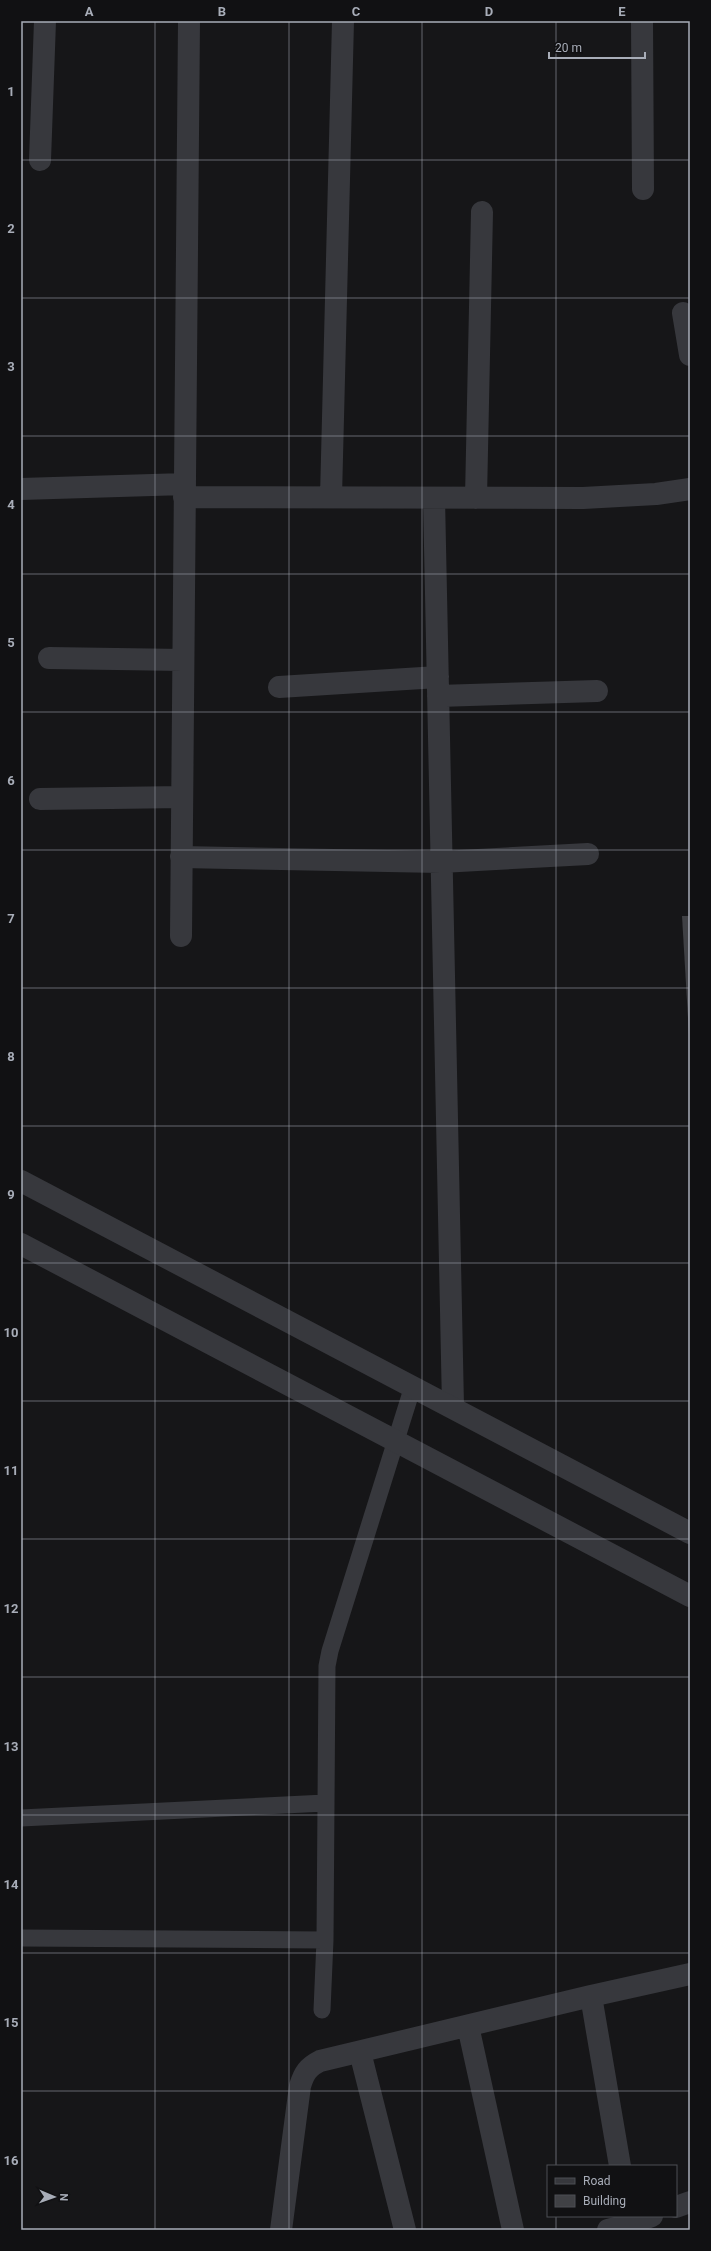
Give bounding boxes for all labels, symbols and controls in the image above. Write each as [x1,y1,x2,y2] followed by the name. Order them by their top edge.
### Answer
[85,4,94,19] text: A
[218,4,226,19] text: B
[352,4,361,19] text: C
[485,4,493,19] text: D
[618,4,626,19] text: E
[549,34,645,60] scale bar
[555,41,582,55] text: 20 m
[7,84,15,99] text: 1
[7,221,15,236] text: 2
[7,359,15,374] text: 3
[7,497,15,512] text: 4
[7,635,15,650] text: 5
[7,773,15,788] text: 6
[7,911,15,926] text: 7
[7,1049,15,1064] text: 8
[7,1187,15,1202] text: 9
[4,1325,18,1340] text: 10
[4,1463,18,1478] text: 11
[4,1601,18,1616] text: 12
[4,1739,18,1754] text: 13
[4,1877,19,1892] text: 14
[4,2015,18,2030] text: 15
[4,2153,19,2168] text: 16
[547,2165,677,2217] legend
[583,2174,611,2188] text: Road
[34,2177,74,2217] north arrow
[57,2193,70,2202] text: N
[583,2194,626,2208] text: Building

